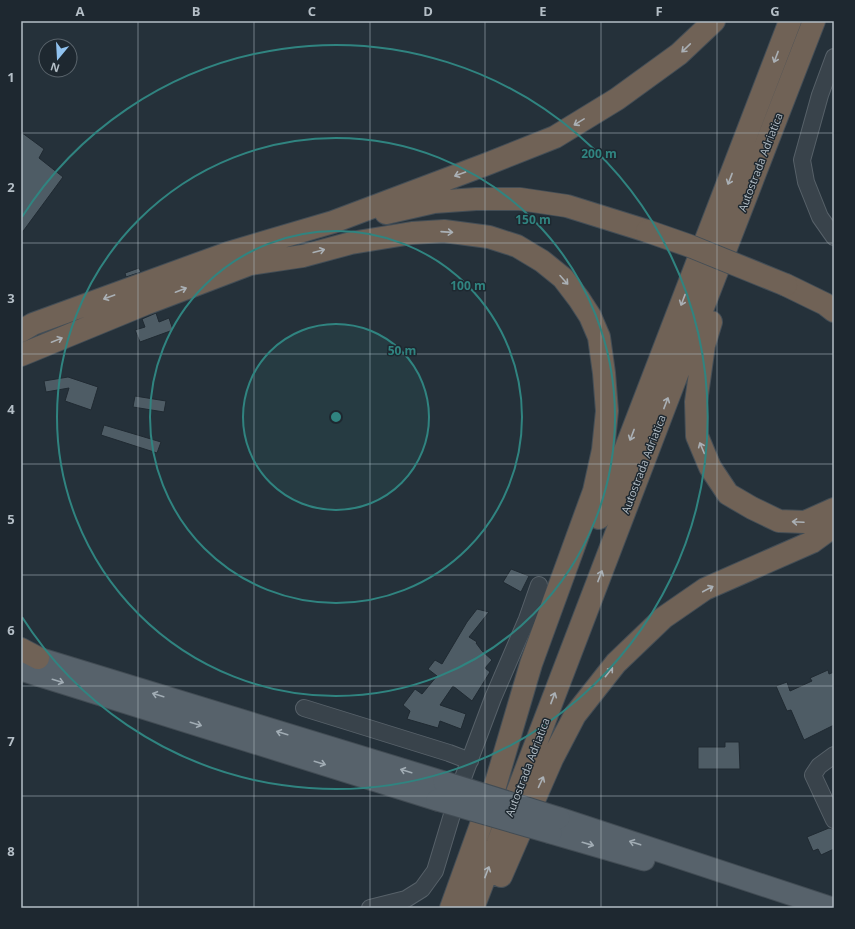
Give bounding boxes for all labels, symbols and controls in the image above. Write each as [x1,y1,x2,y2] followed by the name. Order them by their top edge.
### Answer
[76,2,85,20] text: A
[192,2,201,20] text: B
[308,2,316,20] text: C
[423,2,433,20] text: D
[539,2,547,20] text: E
[655,2,663,20] text: F
[770,2,780,20] text: G
[38,38,78,78] north arrow
[681,43,691,53] one-way arrow
[772,51,780,63] one-way arrow
[48,59,61,77] text: N
[7,68,15,86] text: 1
[734,110,786,214] street label: Autostrada Adriatica
[574,118,585,126] one-way arrow
[581,145,617,162] text: 200 m
[455,170,467,178] one-way arrow
[725,172,733,184] one-way arrow
[7,178,15,196] text: 2
[515,211,551,228] text: 150 m
[440,228,453,235] one-way arrow
[312,247,325,255] one-way arrow
[559,275,569,285] one-way arrow
[450,277,486,294] text: 100 m
[175,286,187,294] one-way arrow
[7,289,15,307] text: 3
[102,294,115,301] one-way arrow
[679,294,687,306] one-way arrow
[51,336,63,343] one-way arrow
[388,342,416,359] text: 50 m
[663,397,671,409] one-way arrow
[7,400,15,418] text: 4
[329,410,343,424] centre of rings
[617,412,669,516] street label: Autostrada Adriatica
[627,428,635,440] one-way arrow
[698,442,705,454] one-way arrow
[7,510,15,528] text: 5
[792,518,805,525] one-way arrow
[596,571,604,583] one-way arrow
[702,584,714,592] one-way arrow
[7,621,15,639] text: 6
[605,666,613,677] one-way arrow
[52,678,65,685] one-way arrow
[152,691,165,698] one-way arrow
[550,692,558,704] one-way arrow
[501,715,553,819] street label: Autostrada Adriatica
[189,721,202,728] one-way arrow
[276,729,289,736] one-way arrow
[7,732,15,750] text: 7
[313,760,326,767] one-way arrow
[400,767,413,774] one-way arrow
[538,776,545,788] one-way arrow
[629,839,642,846] one-way arrow
[581,841,594,848] one-way arrow
[7,842,15,860] text: 8
[484,866,492,878] one-way arrow

